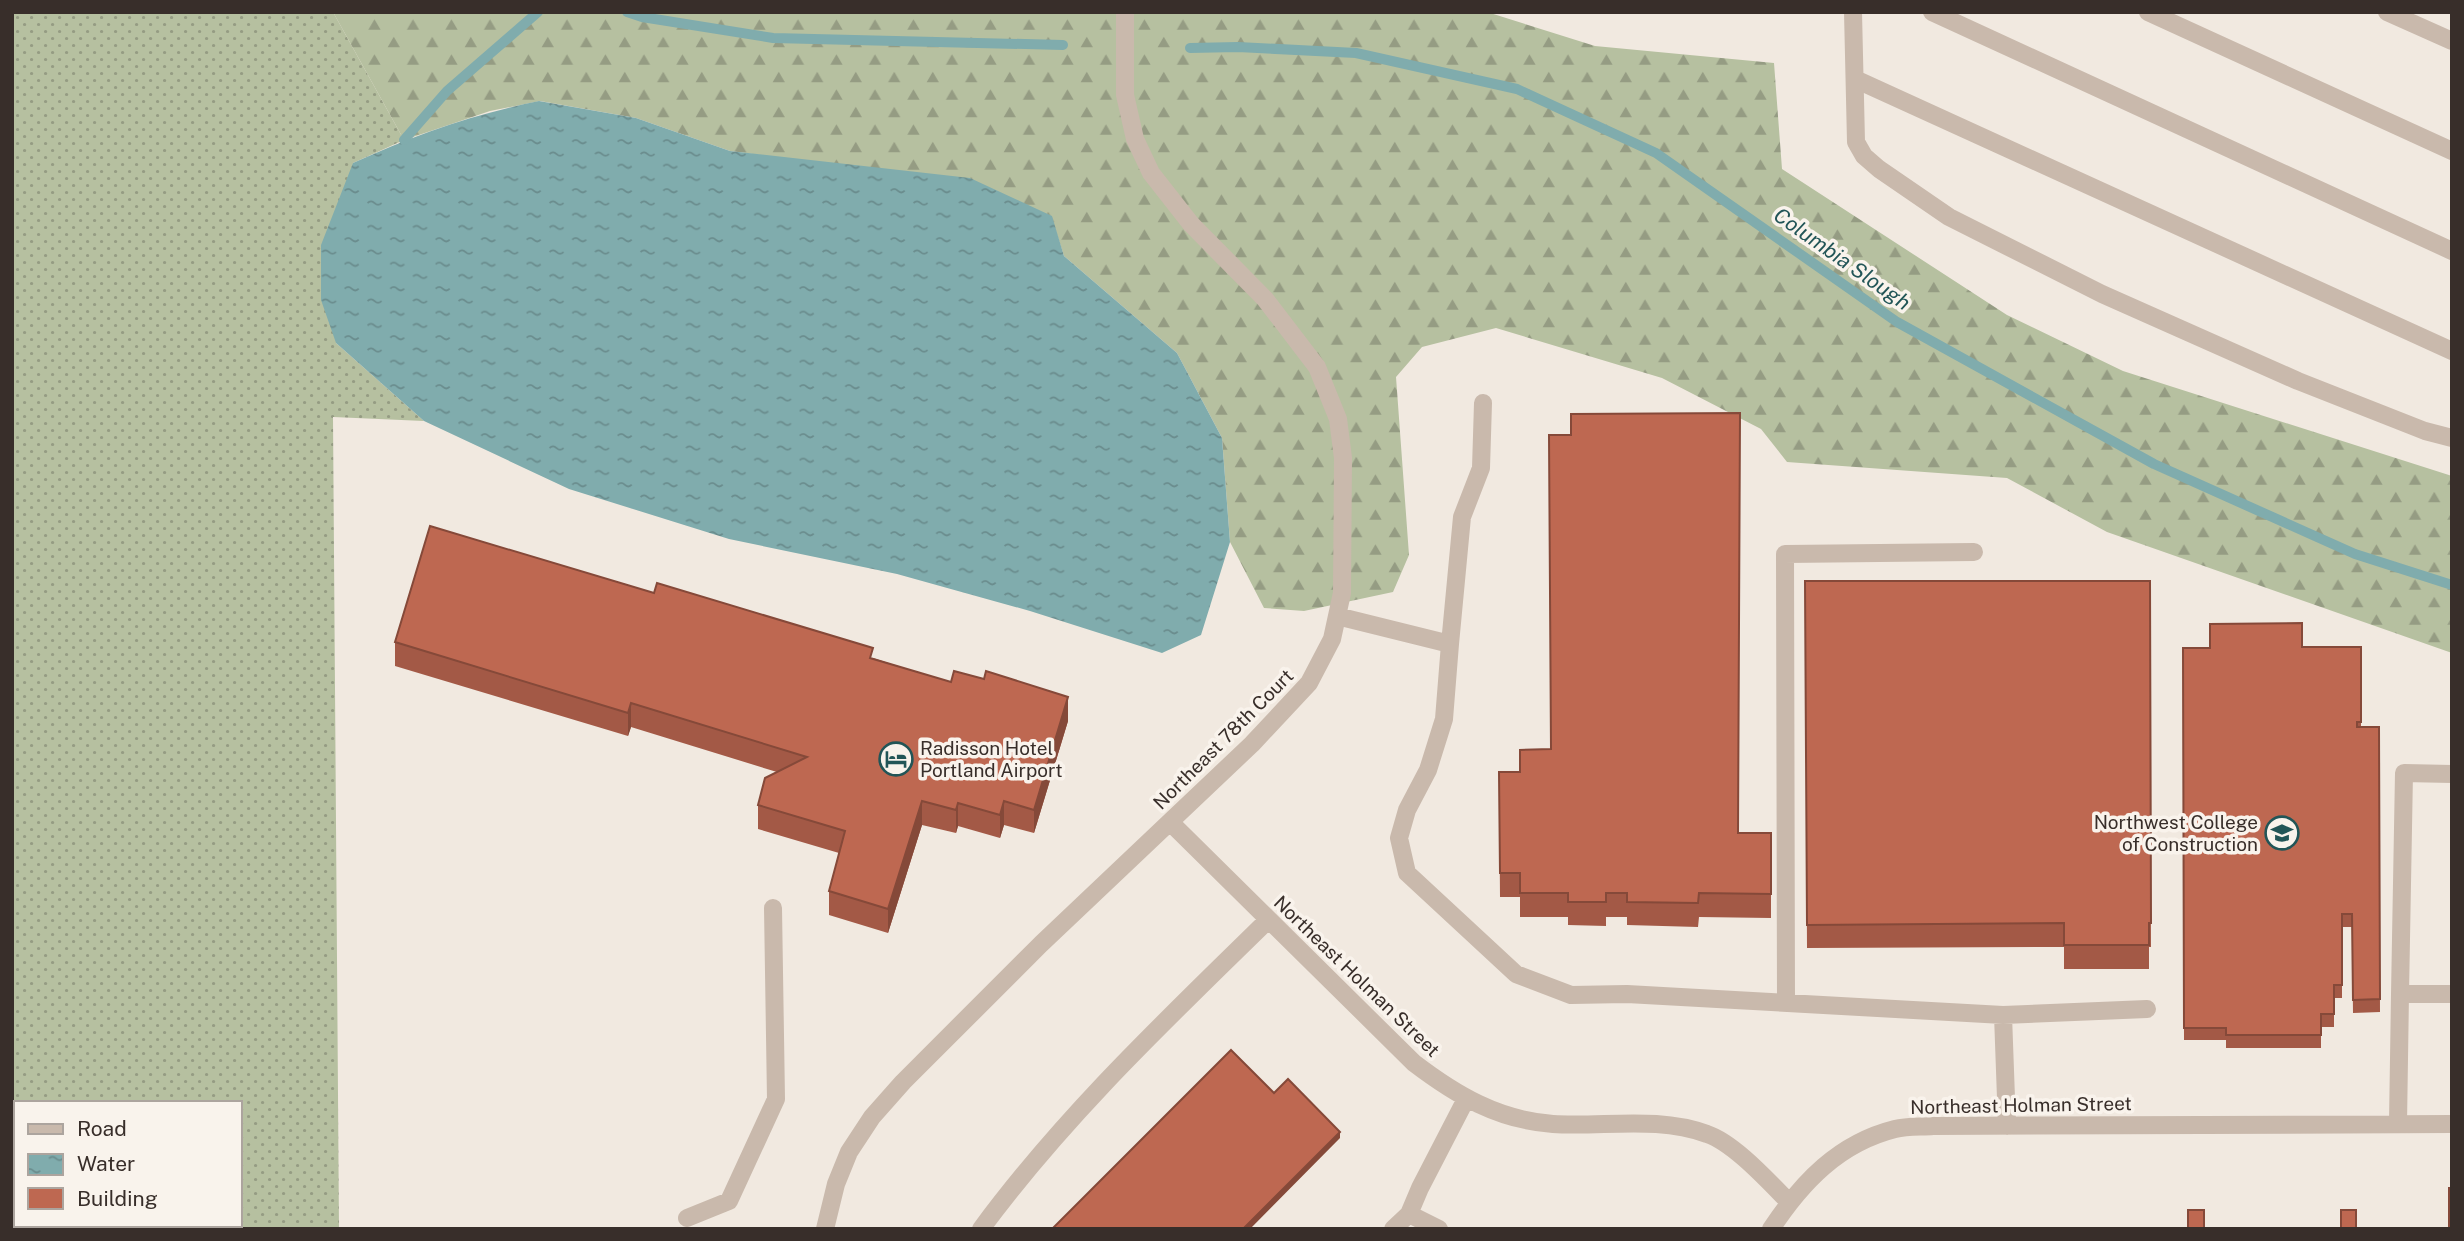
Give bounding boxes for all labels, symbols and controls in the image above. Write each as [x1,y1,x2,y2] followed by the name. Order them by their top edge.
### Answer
[1769,202,1915,315] water label: Columbia Slough
[1149,665,1297,813] street label: Northeast 78th Court
[920,737,1063,781] place label: Radisson Hotel Portland Airport
[877,740,915,778] hotel icon: Radisson Hotel Portland Airport
[2094,811,2258,855] place label: Northwest College of Construction
[2263,814,2301,852] school or university icon: Northwest College of Construction
[1270,891,1444,1061] street label: Northeast Holman Street
[1910,1092,2132,1118] street label: Northeast Holman Street
[14,1101,242,1227] legend
[77,1116,127,1141] text: Road
[77,1151,135,1176] text: Water
[77,1186,158,1211] text: Building

